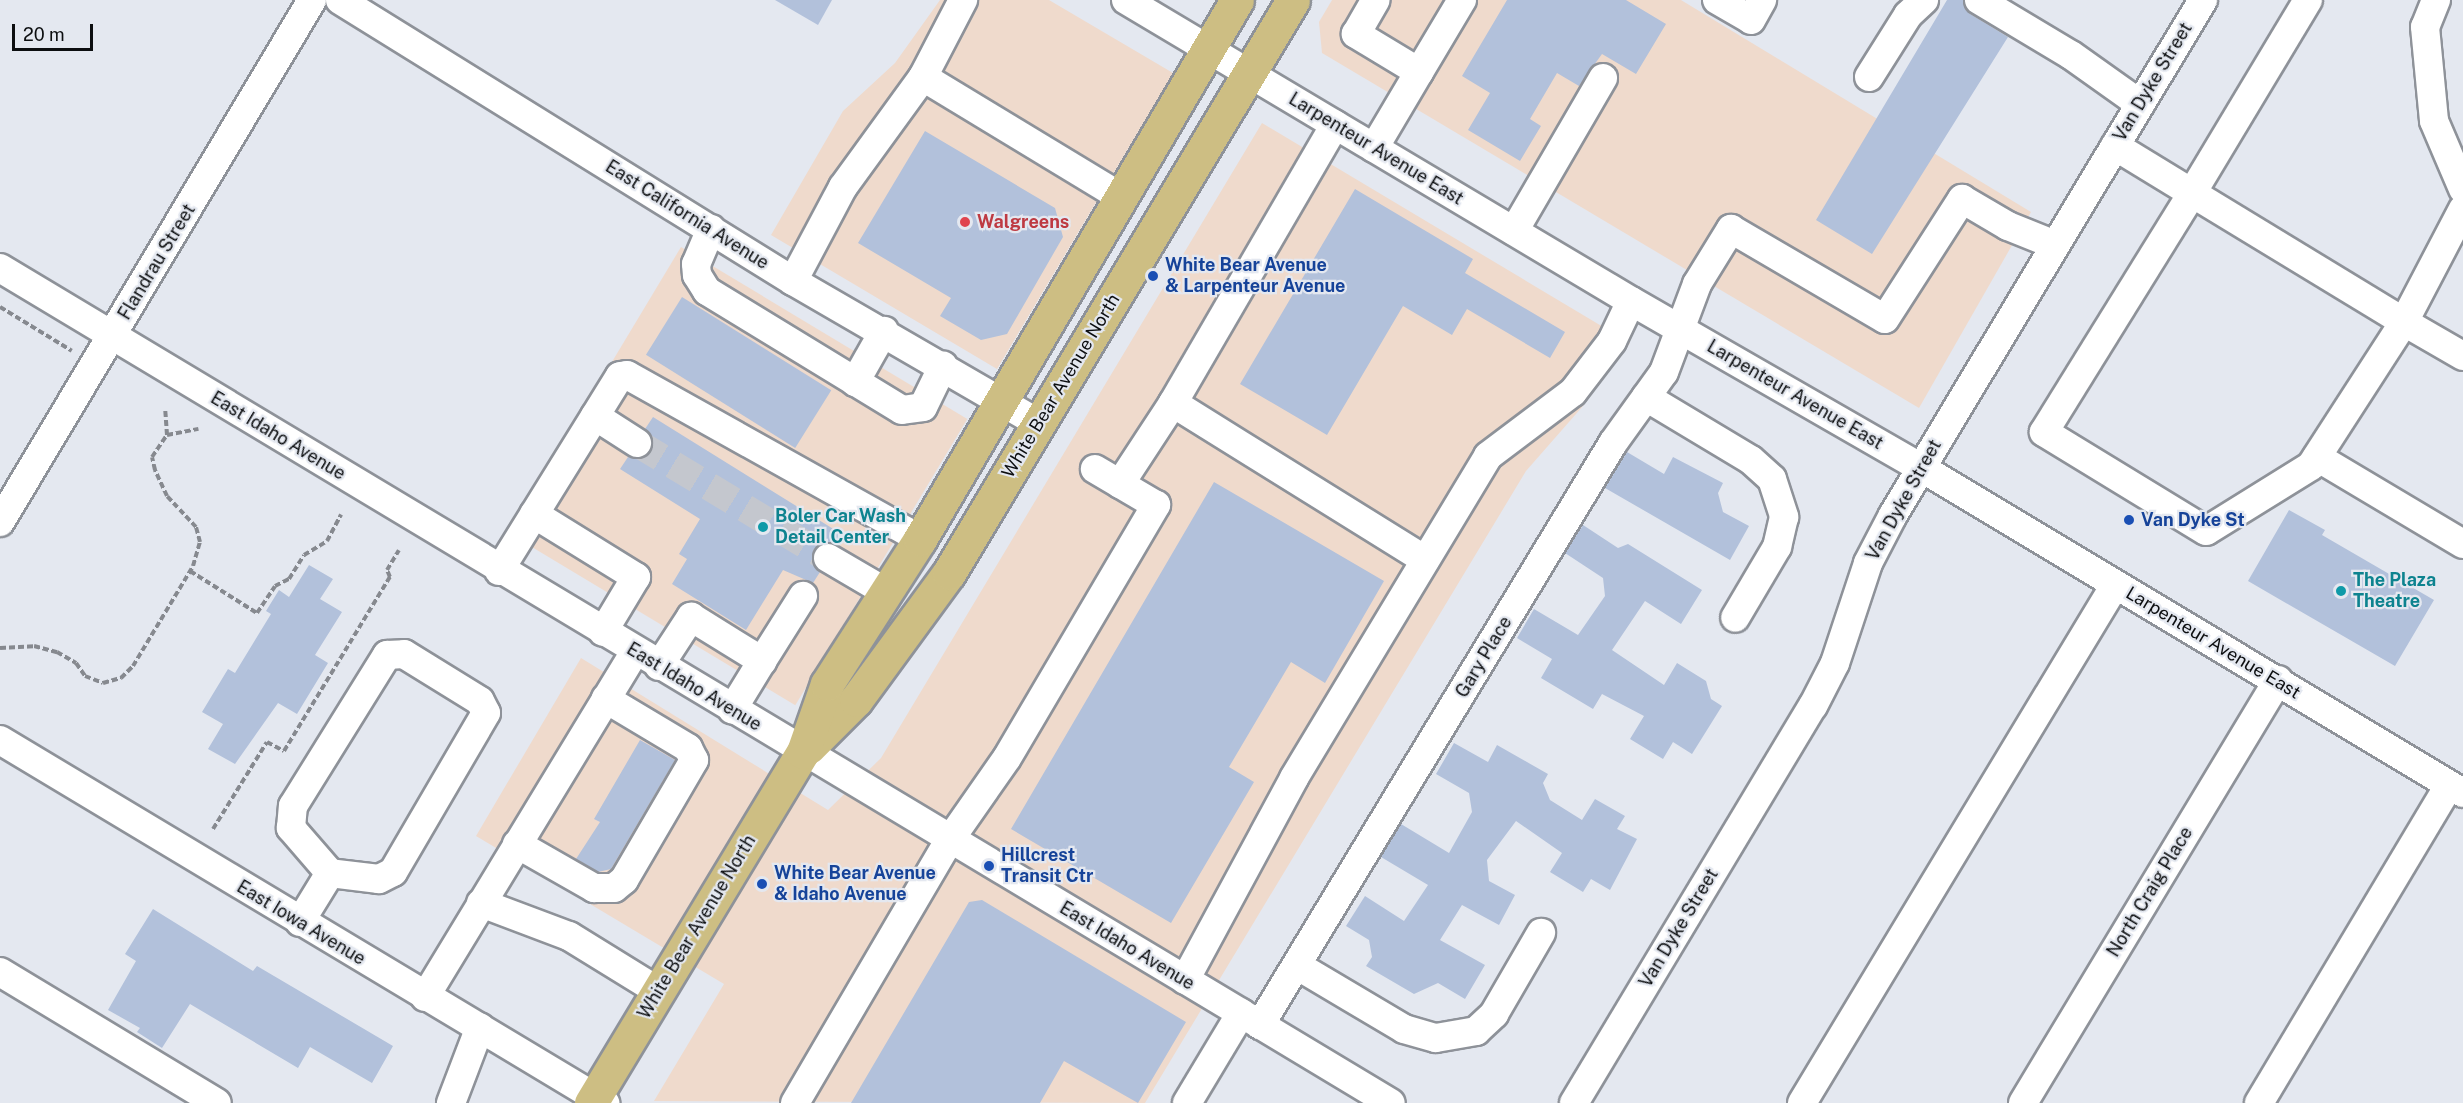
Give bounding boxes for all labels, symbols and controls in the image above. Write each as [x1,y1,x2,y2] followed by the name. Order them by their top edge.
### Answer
[15,12,96,50] scale bar
[2109,19,2197,145] street label: Van Dyke Street
[23,24,65,45] text: 20 m
[1285,88,1467,210] street label: Larpenteur Avenue East
[601,156,773,274] street label: East California Avenue
[114,200,200,324] street label: Flandrau Street
[977,211,1069,233] place label: Walgreens
[958,215,972,229] marker: Walgreens
[1165,255,1345,298] place label: White Bear Avenue & Larpenteur Avenue
[1146,269,1160,283] marker: White Bear Avenue & Larpenteur Avenue
[997,290,1125,482] street label: White Bear Avenue North
[1703,336,1887,454] street label: Larpenteur Avenue East
[207,387,349,485] street label: East Idaho Avenue
[1862,436,1946,564] street label: Van Dyke Street
[775,506,906,548] place label: Boler Car Wash Detail Center
[2141,509,2245,531] place label: Van Dyke St
[2122,513,2136,527] marker: Van Dyke St
[756,520,770,534] marker: Boler Car Wash Detail Center
[2353,570,2436,612] place label: The Plaza Theatre
[2122,582,2304,704] street label: Larpenteur Avenue East
[2334,584,2348,598] marker: The Plaza Theatre
[1451,612,1517,702] street label: Gary Place
[623,638,765,736] street label: East Idaho Avenue
[2103,823,2197,961] street label: North Craig Place
[633,831,761,1023] street label: White Bear Avenue North
[1001,845,1093,888] place label: Hillcrest Transit Ctr
[982,859,996,873] marker: Hillcrest Transit Ctr
[774,863,936,906] place label: White Bear Avenue & Idaho Avenue
[1635,865,1723,991] street label: Van Dyke Street
[233,876,369,970] street label: East Iowa Avenue
[755,877,769,891] marker: White Bear Avenue & Idaho Avenue
[1056,897,1198,995] street label: East Idaho Avenue

